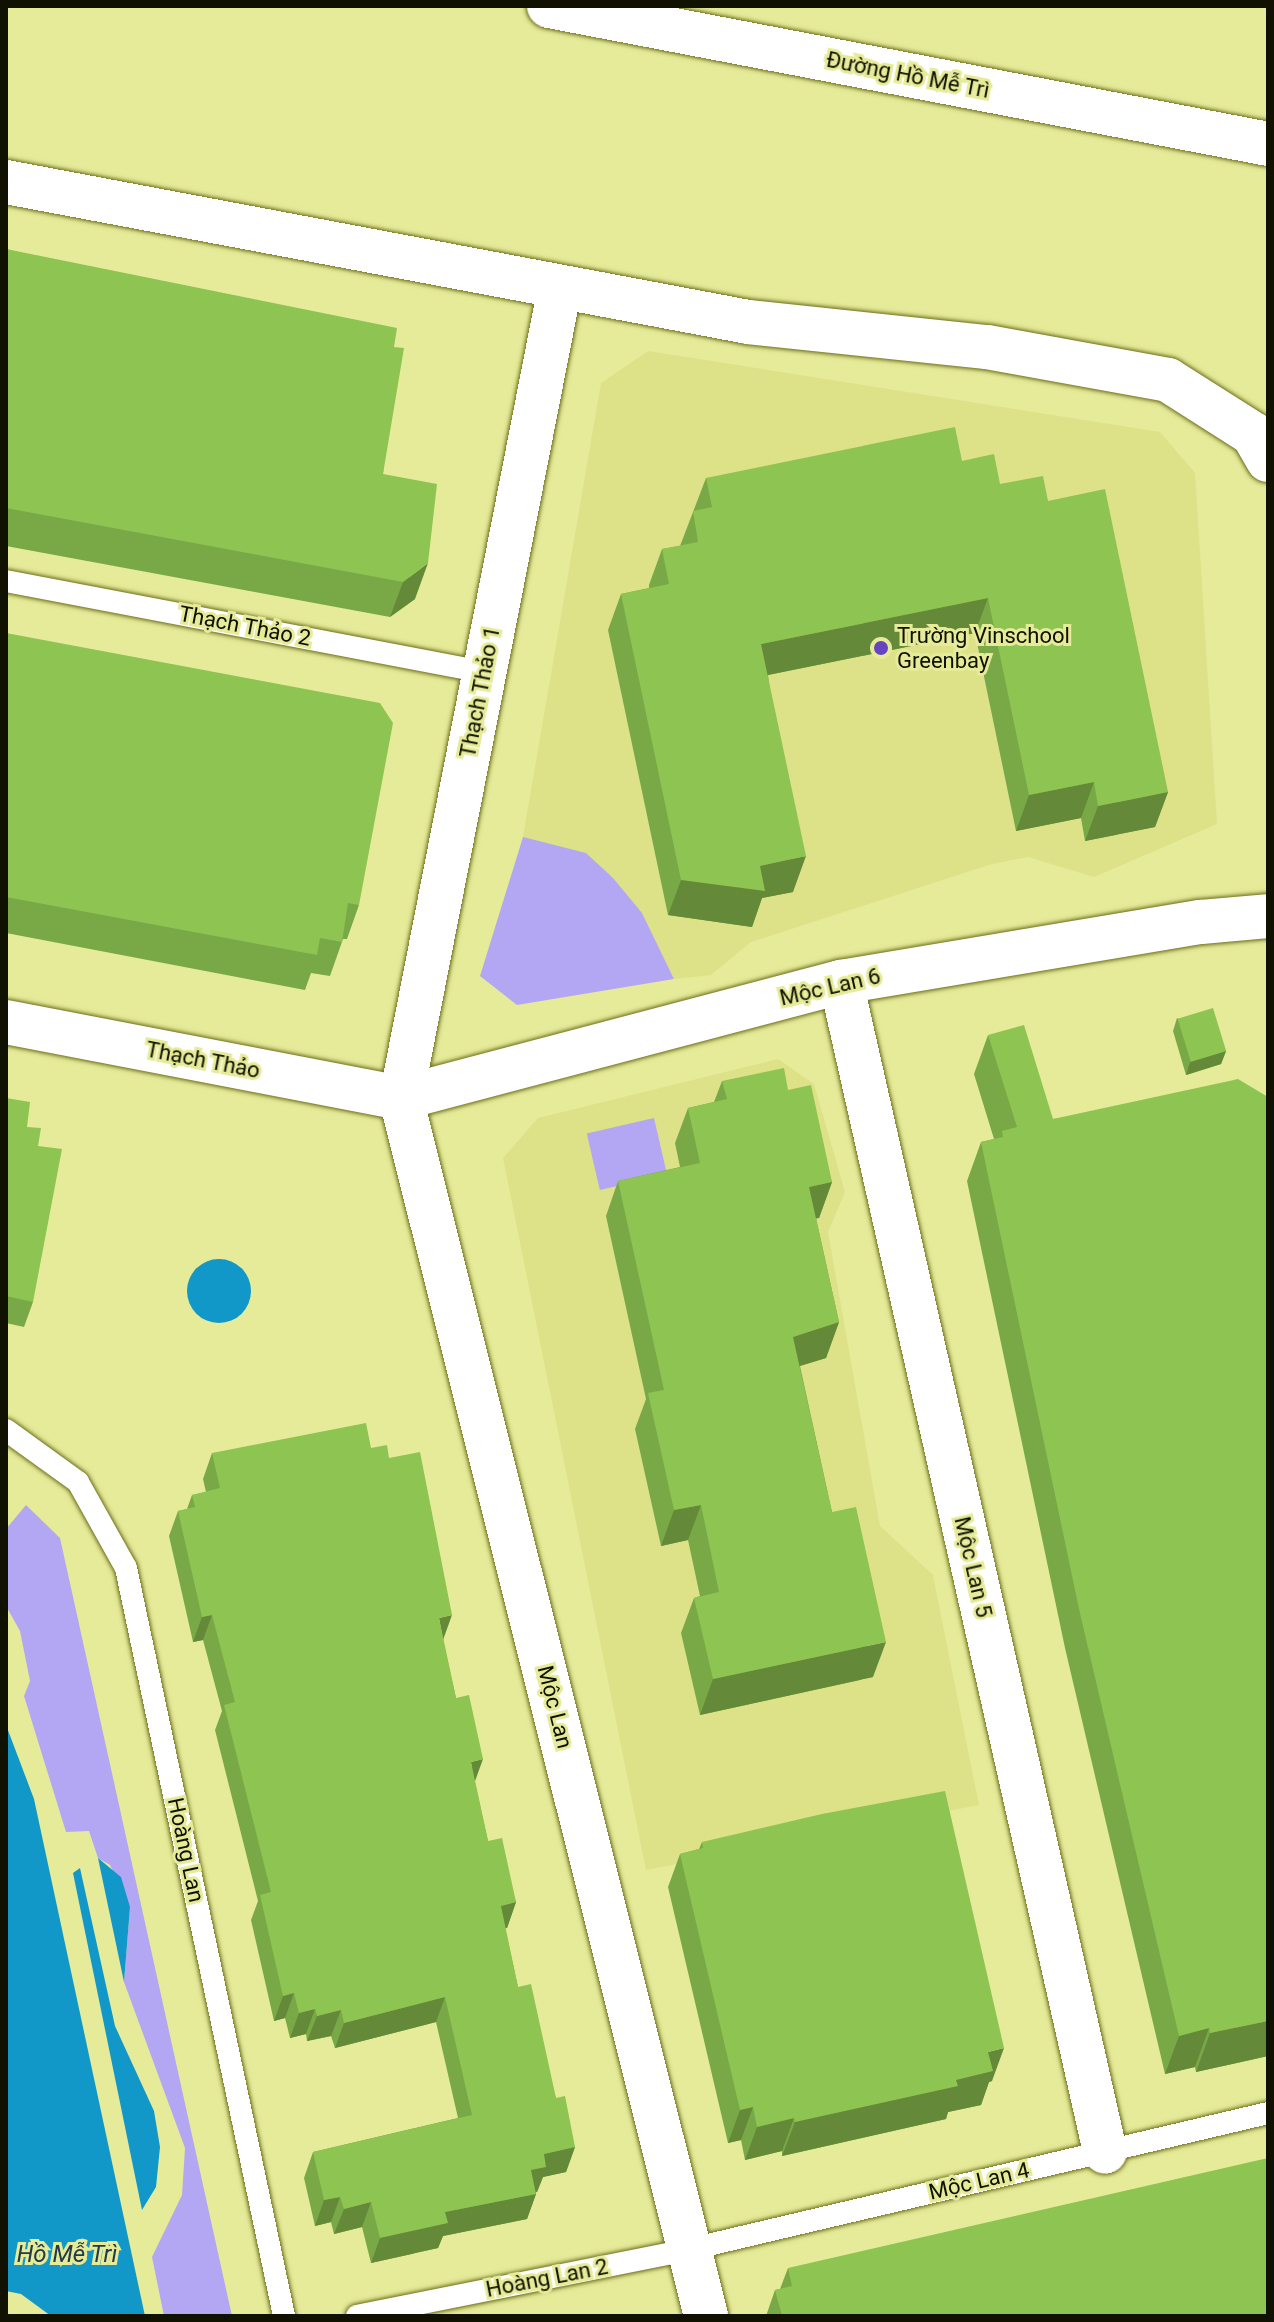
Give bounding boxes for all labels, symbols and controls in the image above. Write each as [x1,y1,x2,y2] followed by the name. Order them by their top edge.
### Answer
[824,46,992,104] street label: Đường Hồ Mễ Trì
[177,600,313,652] street label: Thạch Thảo 2
[897,622,1070,674] place label: Trường Vinschool Greenbay
[454,624,506,760] street label: Thạch Thảo 1
[872,639,890,657] marker: Trường Vinschool Greenbay
[777,963,883,1011] street label: Mộc Lan 6
[144,1036,262,1084] street label: Thạch Thảo
[949,1514,997,1620] street label: Mộc Lan 5
[532,1663,578,1751] street label: Mộc Lan
[162,1795,210,1905] street label: Hoàng Lan
[926,2157,1032,2205] street label: Mộc Lan 4
[17,2241,117,2269] water label: Hồ Mễ Trì
[484,2253,610,2303] street label: Hoàng Lan 2

